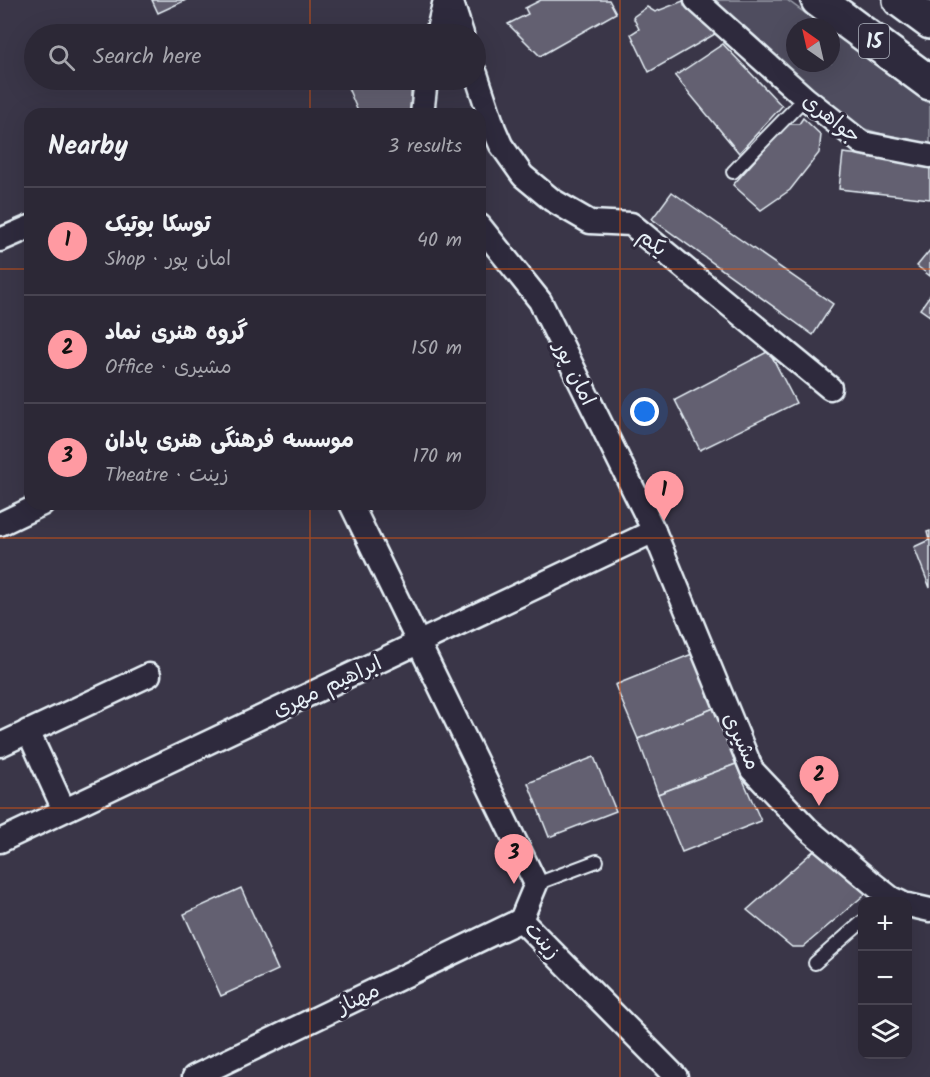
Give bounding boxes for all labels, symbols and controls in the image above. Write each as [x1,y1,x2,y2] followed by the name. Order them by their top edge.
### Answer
[786,18,840,72] north arrow
[24,24,486,90] search box
[859,24,889,58] road number: 15
[93,40,201,75] text: Search here
[45,41,78,74] icon: search
[794,86,868,153] street label: جواهری
[48,126,128,168] text: Nearby
[388,131,462,163] text: 3 results
[105,208,211,243] text: توسکا بوتیک
[630,221,674,265] street label: یکم
[64,225,71,257] text: 1
[417,225,462,257] text: 40 m
[105,244,231,276] text: Shop · امان پور
[105,316,248,351] text: گروه هنری نماد
[62,333,73,365] text: 2
[411,333,462,365] text: 150 m
[543,334,604,412] street label: امان پور
[105,352,232,384] text: Office · مشیری
[630,397,659,426] your location
[105,424,354,459] text: موسسه فرهنگی هنری پادان
[62,441,73,473] text: 3
[413,441,462,473] text: 170 m
[105,460,229,492] text: Theatre · زینت
[644,472,684,521] pin: 1
[268,648,388,727] street label: ابراهیم مهری
[713,707,768,776] street label: مشیری
[800,756,838,806] pin: 2
[494,834,534,884] pin: 3
[858,897,912,1059] map controls
[858,897,912,951] button: +
[516,914,568,968] street label: زینت
[858,951,912,1005] button: −
[330,975,386,1025] street label: مهناز
[858,1005,912,1059] button: layers

